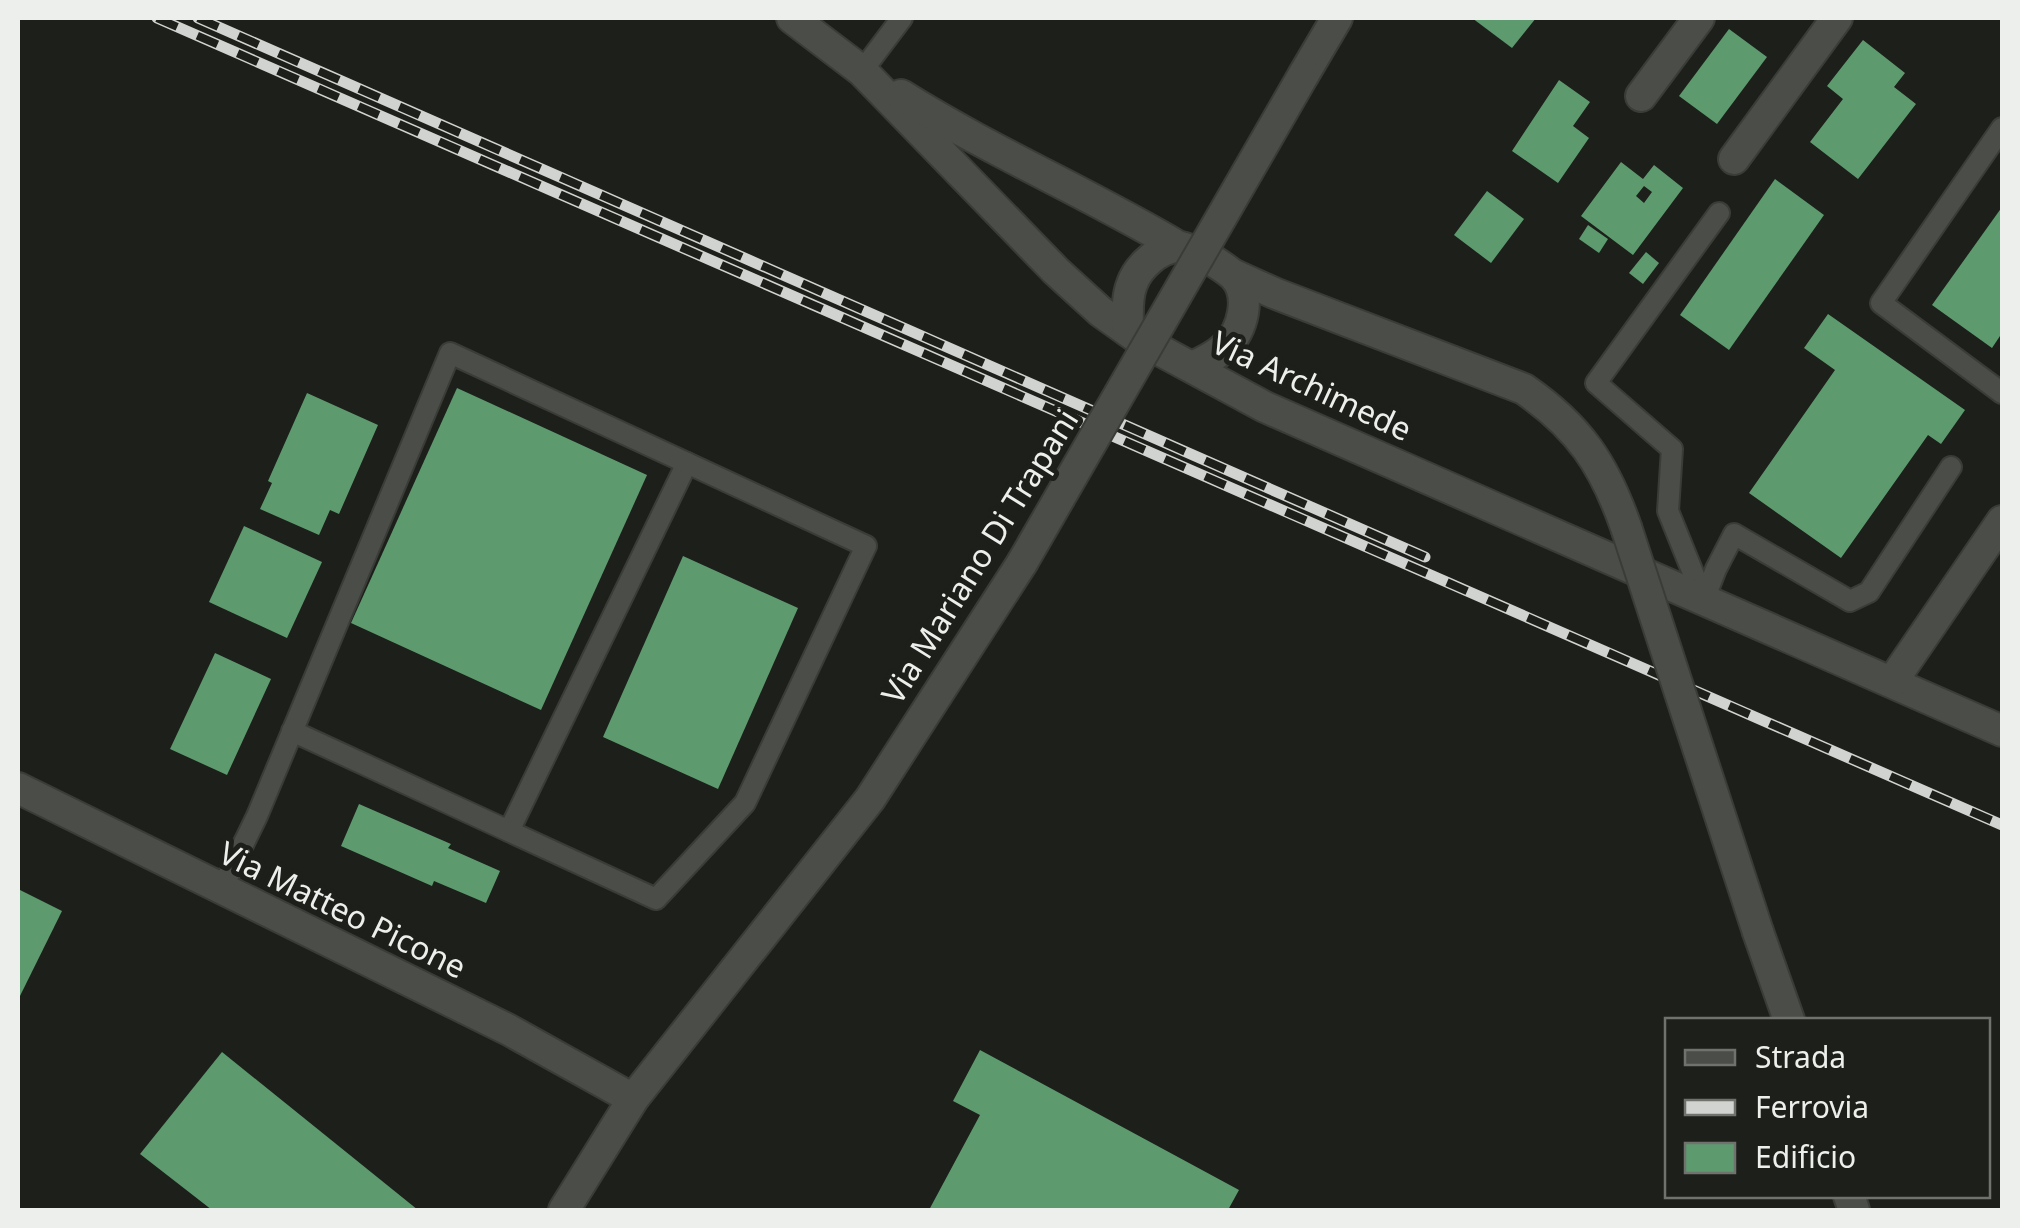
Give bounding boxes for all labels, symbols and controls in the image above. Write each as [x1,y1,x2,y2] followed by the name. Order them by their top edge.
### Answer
[1205,320,1419,450] street label: Via Archimede
[871,400,1087,712] street label: Via Mariano Di Trapani
[212,831,474,987] street label: Via Matteo Picone
[1665,1018,1990,1198] legend
[1755,1036,1846,1077] text: Strada
[1755,1086,1869,1127] text: Ferrovia
[1755,1136,1856,1177] text: Edificio

